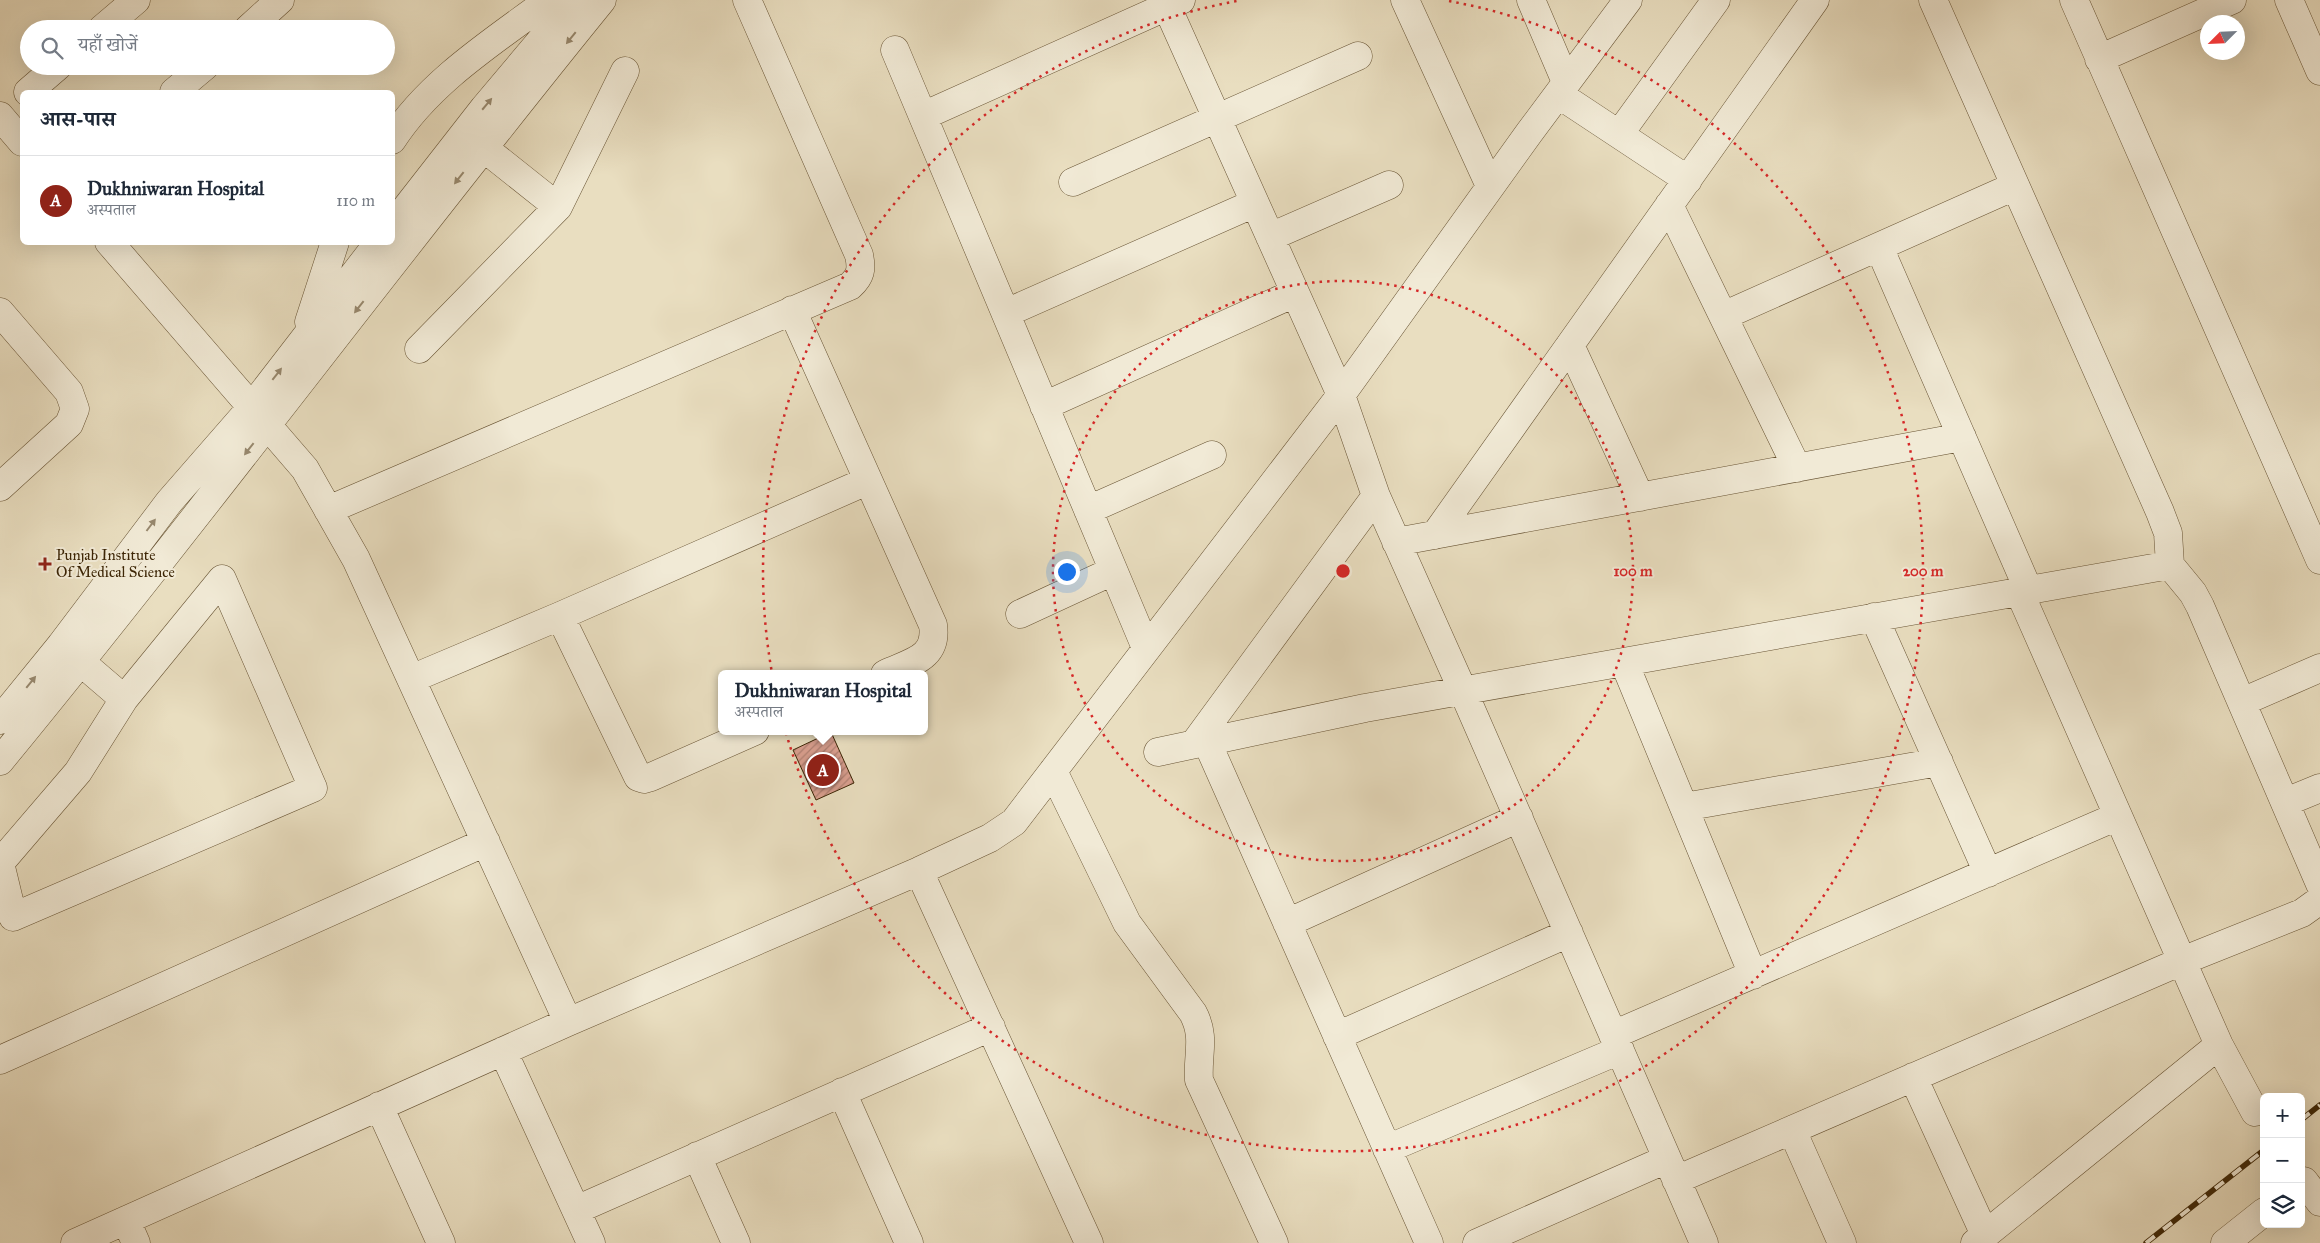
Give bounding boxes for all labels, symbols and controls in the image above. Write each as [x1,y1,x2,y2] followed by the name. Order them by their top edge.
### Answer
[2200,15,2245,60] north arrow
[20,20,395,75] search box
[566,31,577,44] one-way arrow
[78,33,138,56] text: यहाँ खोजें
[38,34,66,62] icon: search
[481,99,493,111] one-way arrow
[40,106,115,132] text: आस-पास
[454,171,464,185] one-way arrow
[87,177,264,200] text: Dukhniwaran Hospital
[51,191,61,210] text: A
[336,191,375,210] text: 110 m
[87,200,136,219] text: अस्पताल
[354,300,365,313] one-way arrow
[272,368,283,381] one-way arrow
[244,442,254,456] one-way arrow
[146,518,156,532] one-way arrow
[56,546,175,581] place label: Punjab Institute Of Medical Science
[38,557,52,571] marker: Punjab Institute Of Medical Science
[1054,559,1080,585] your location
[1334,562,1352,580] centre of rings
[1613,562,1653,580] text: 100 m
[1903,562,1944,580] text: 200 m
[718,670,928,735] popup
[25,676,36,689] one-way arrow
[734,679,912,702] text: Dukhniwaran Hospital
[734,702,783,721] text: अस्पताल
[807,751,839,789] pin: A
[2260,1093,2305,1228] map controls
[2260,1093,2305,1138] button: +
[2260,1138,2305,1183] button: −
[2260,1183,2305,1228] button: layers

